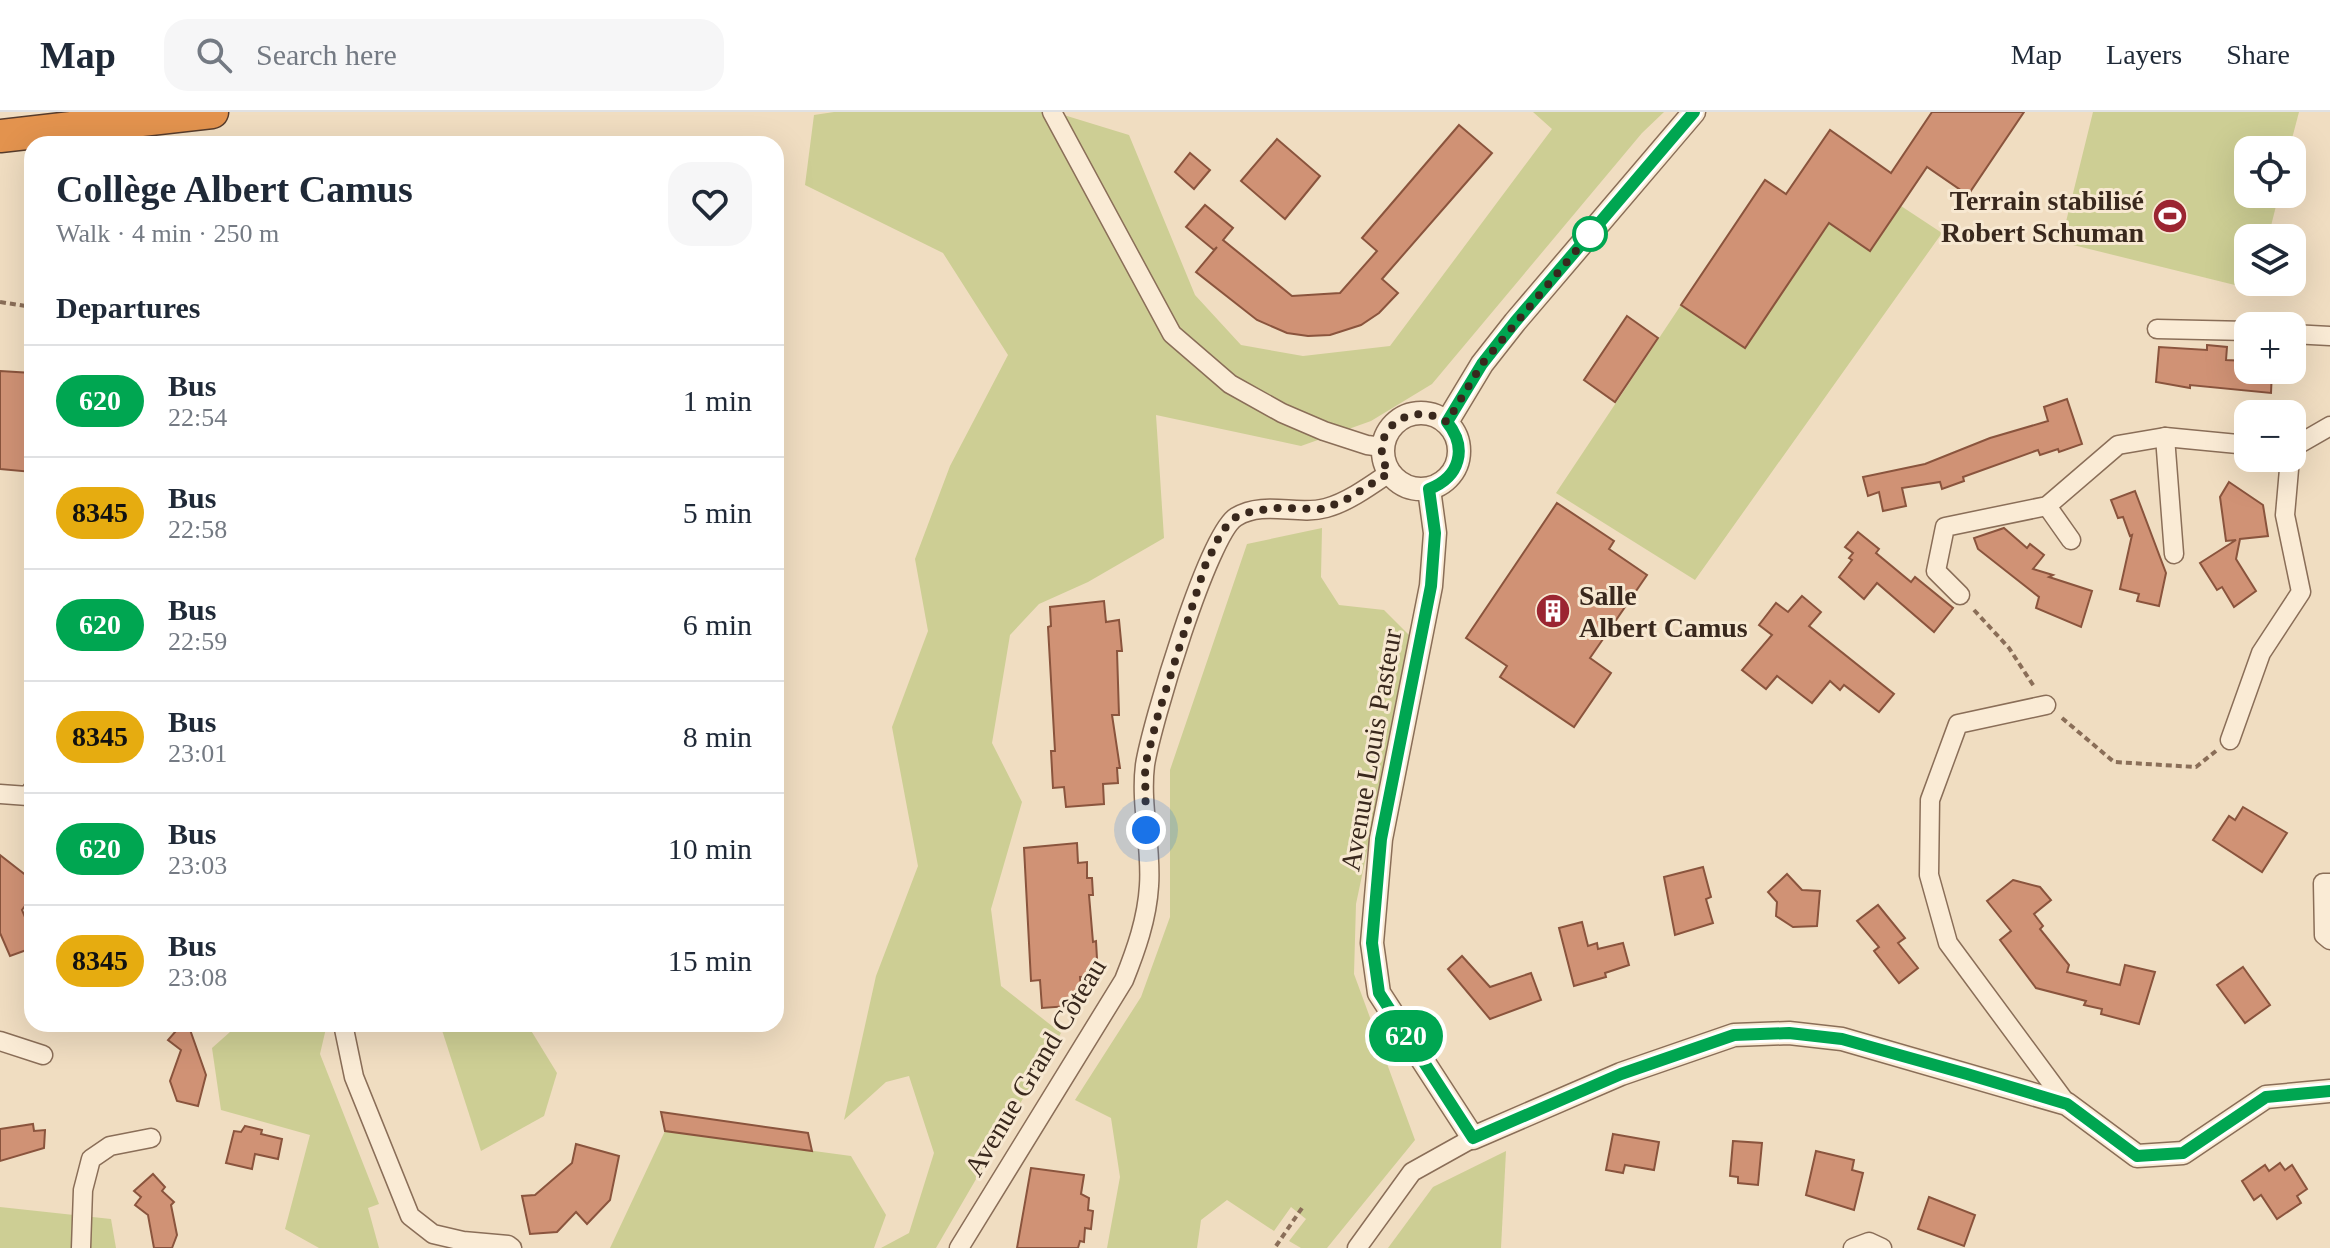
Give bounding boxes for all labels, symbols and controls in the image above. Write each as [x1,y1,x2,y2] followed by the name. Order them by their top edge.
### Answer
[164,19,724,91] search box
[192,33,236,77] icon: search
[40,34,116,76] text: Map
[256,38,397,71] text: Search here
[2011,39,2062,70] text: Map
[2106,39,2182,70] text: Layers
[2226,39,2290,70] text: Share
[2234,136,2306,472] map controls
[2234,136,2306,208] button: locate
[668,162,752,246] button: heart
[56,168,413,210] text: Collège Albert Camus
[1941,185,2144,248] place label: Terrain stabilisé Robert Schuman
[2151,197,2189,235] sports icon: Terrain stabilisé Robert Schuman
[1573,217,1607,251] unlabelled marker
[56,219,279,248] text: Walk · 4 min · 250 m
[2234,224,2306,296] button: layers
[56,291,200,324] text: Departures
[2234,312,2306,384] button: +
[168,369,216,402] text: Bus
[683,384,752,417] text: 1 min
[79,385,121,416] text: 620
[2234,400,2306,472] button: −
[168,403,227,432] text: 22:54
[168,481,216,514] text: Bus
[683,496,752,529] text: 5 min
[72,497,128,528] text: 8345
[168,515,227,544] text: 22:58
[1579,580,1748,643] place label: Salle Albert Camus
[1534,592,1572,630] building icon: Salle Albert Camus
[168,593,216,626] text: Bus
[683,608,752,641] text: 6 min
[79,609,121,640] text: 620
[1334,626,1408,873] street label: Avenue Louis Pasteur
[168,627,227,656] text: 22:59
[168,705,216,738] text: Bus
[683,720,752,753] text: 8 min
[72,721,128,752] text: 8345
[168,739,227,768] text: 23:01
[1126,810,1166,850] your location
[168,817,216,850] text: Bus
[668,832,752,865] text: 10 min
[79,833,121,864] text: 620
[168,851,227,880] text: 23:03
[168,929,216,962] text: Bus
[668,944,752,977] text: 15 min
[72,945,128,976] text: 8345
[958,953,1112,1181] street label: Avenue Grand Côteau
[168,963,227,992] text: 23:08
[1360,1010,1452,1062] line badge: 620
[1385,1020,1427,1051] text: 620

